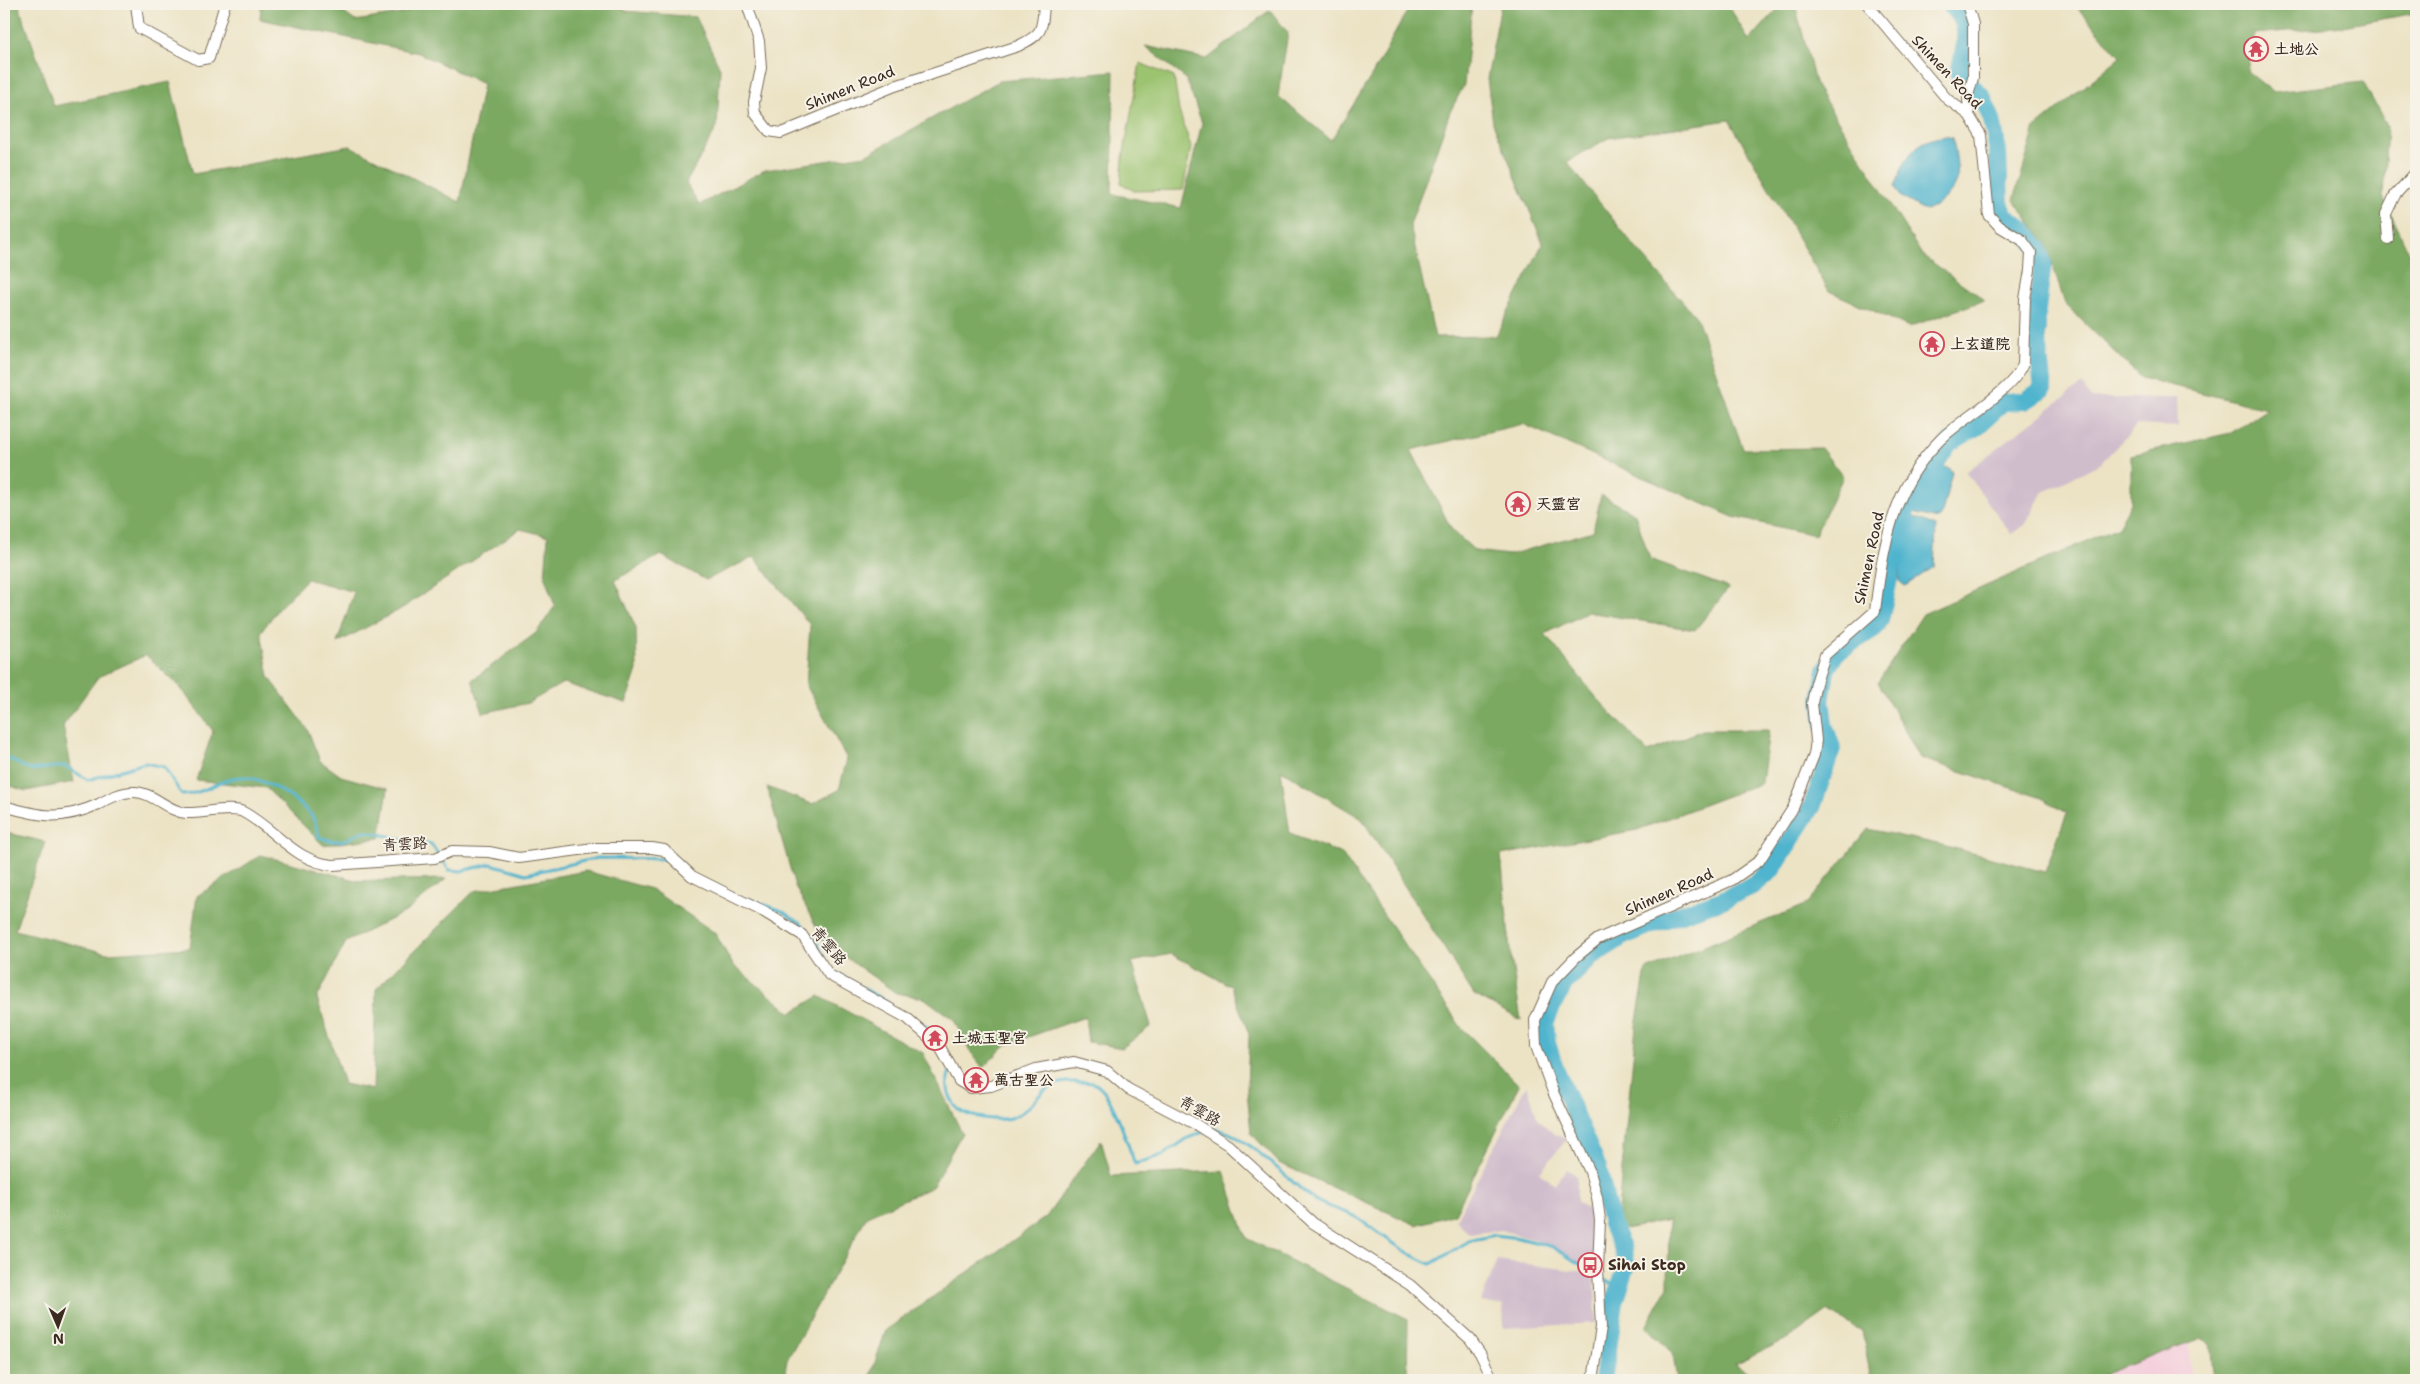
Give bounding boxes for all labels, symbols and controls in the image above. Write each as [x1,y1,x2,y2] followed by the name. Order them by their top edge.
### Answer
[1907,31,1987,114] street label: Shimen Road
[2243,36,2269,62] temple icon: 土地公
[2274,39,2319,59] place label: 土地公
[802,61,898,115] street label: Shimen Road
[1919,331,1945,357] temple icon: 上玄道院
[1950,334,2010,354] place label: 上玄道院
[1505,491,1531,517] temple icon: 天靈宮
[1536,494,1581,514] place label: 天靈宮
[1849,509,1889,606] street label: Shimen Road
[382,833,428,855] street label: 青雲路
[1622,863,1717,920] street label: Shimen Road
[807,922,851,970] street label: 青雲路
[922,1025,948,1051] temple icon: 土城玉聖宮
[952,1028,1027,1048] place label: 土城玉聖宮
[963,1067,989,1093] temple icon: 萬古聖公
[994,1070,1054,1090] place label: 萬古聖公
[1176,1091,1224,1131] street label: 青雲路
[1577,1252,1603,1278] bus stop icon: Sihai Stop
[1608,1255,1686,1275] place label: Sihai Stop
[32,1302,82,1352] north arrow
[53,1330,64,1348] text: N

